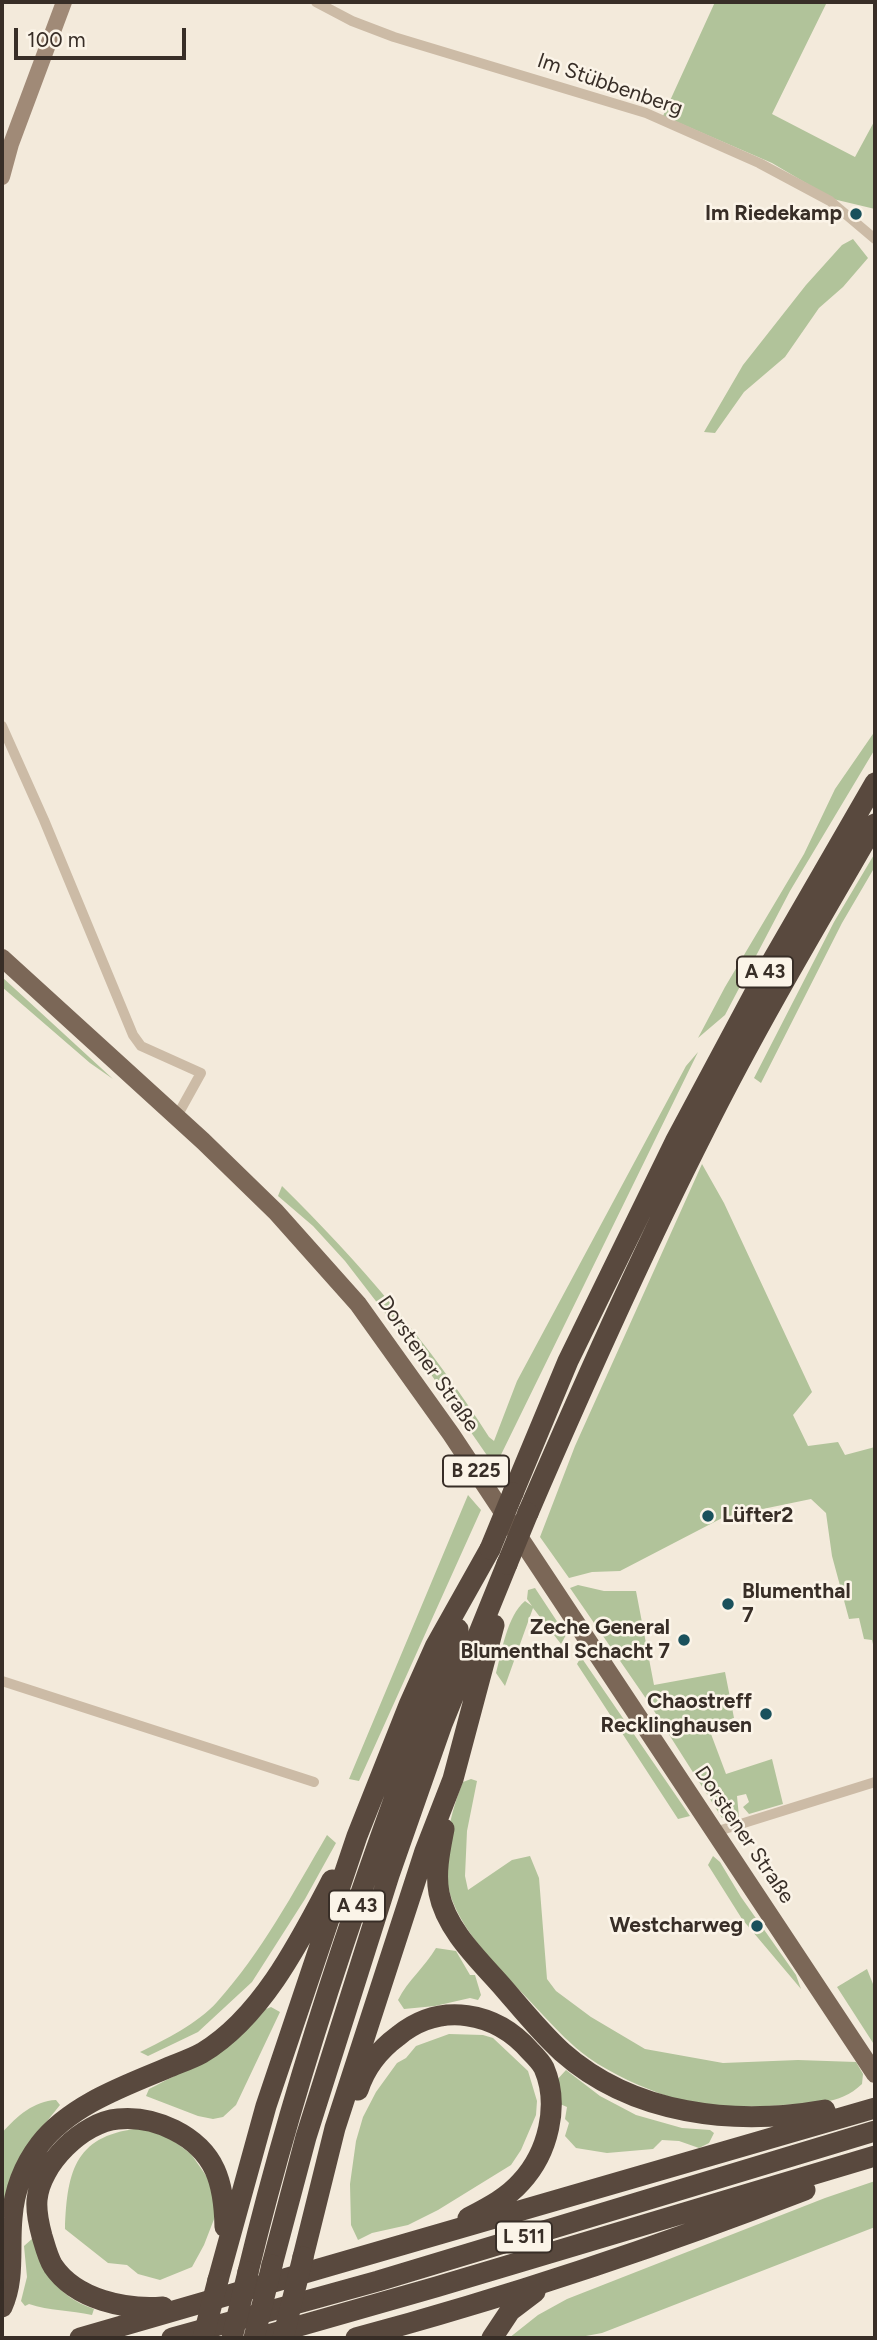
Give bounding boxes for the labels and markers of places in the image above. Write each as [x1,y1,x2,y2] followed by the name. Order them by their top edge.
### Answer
[705,201,842,227] place label: Im Riedekamp
[848,206,864,222] marker: Im Riedekamp
[722,1503,793,1529] place label: Lüfter2
[700,1508,716,1524] marker: Lüfter2
[742,1579,851,1629] place label: Blumenthal 7
[720,1596,736,1612] marker: Blumenthal 7
[460,1615,670,1665] place label: Zeche General Blumenthal Schacht 7
[676,1632,692,1648] marker: Zeche General Blumenthal Schacht 7
[600,1689,752,1739] place label: Chaostreff Recklinghausen
[758,1706,774,1722] marker: Chaostreff Recklinghausen
[609,1913,743,1939] place label: Westcharweg
[749,1918,765,1934] marker: Westcharweg

